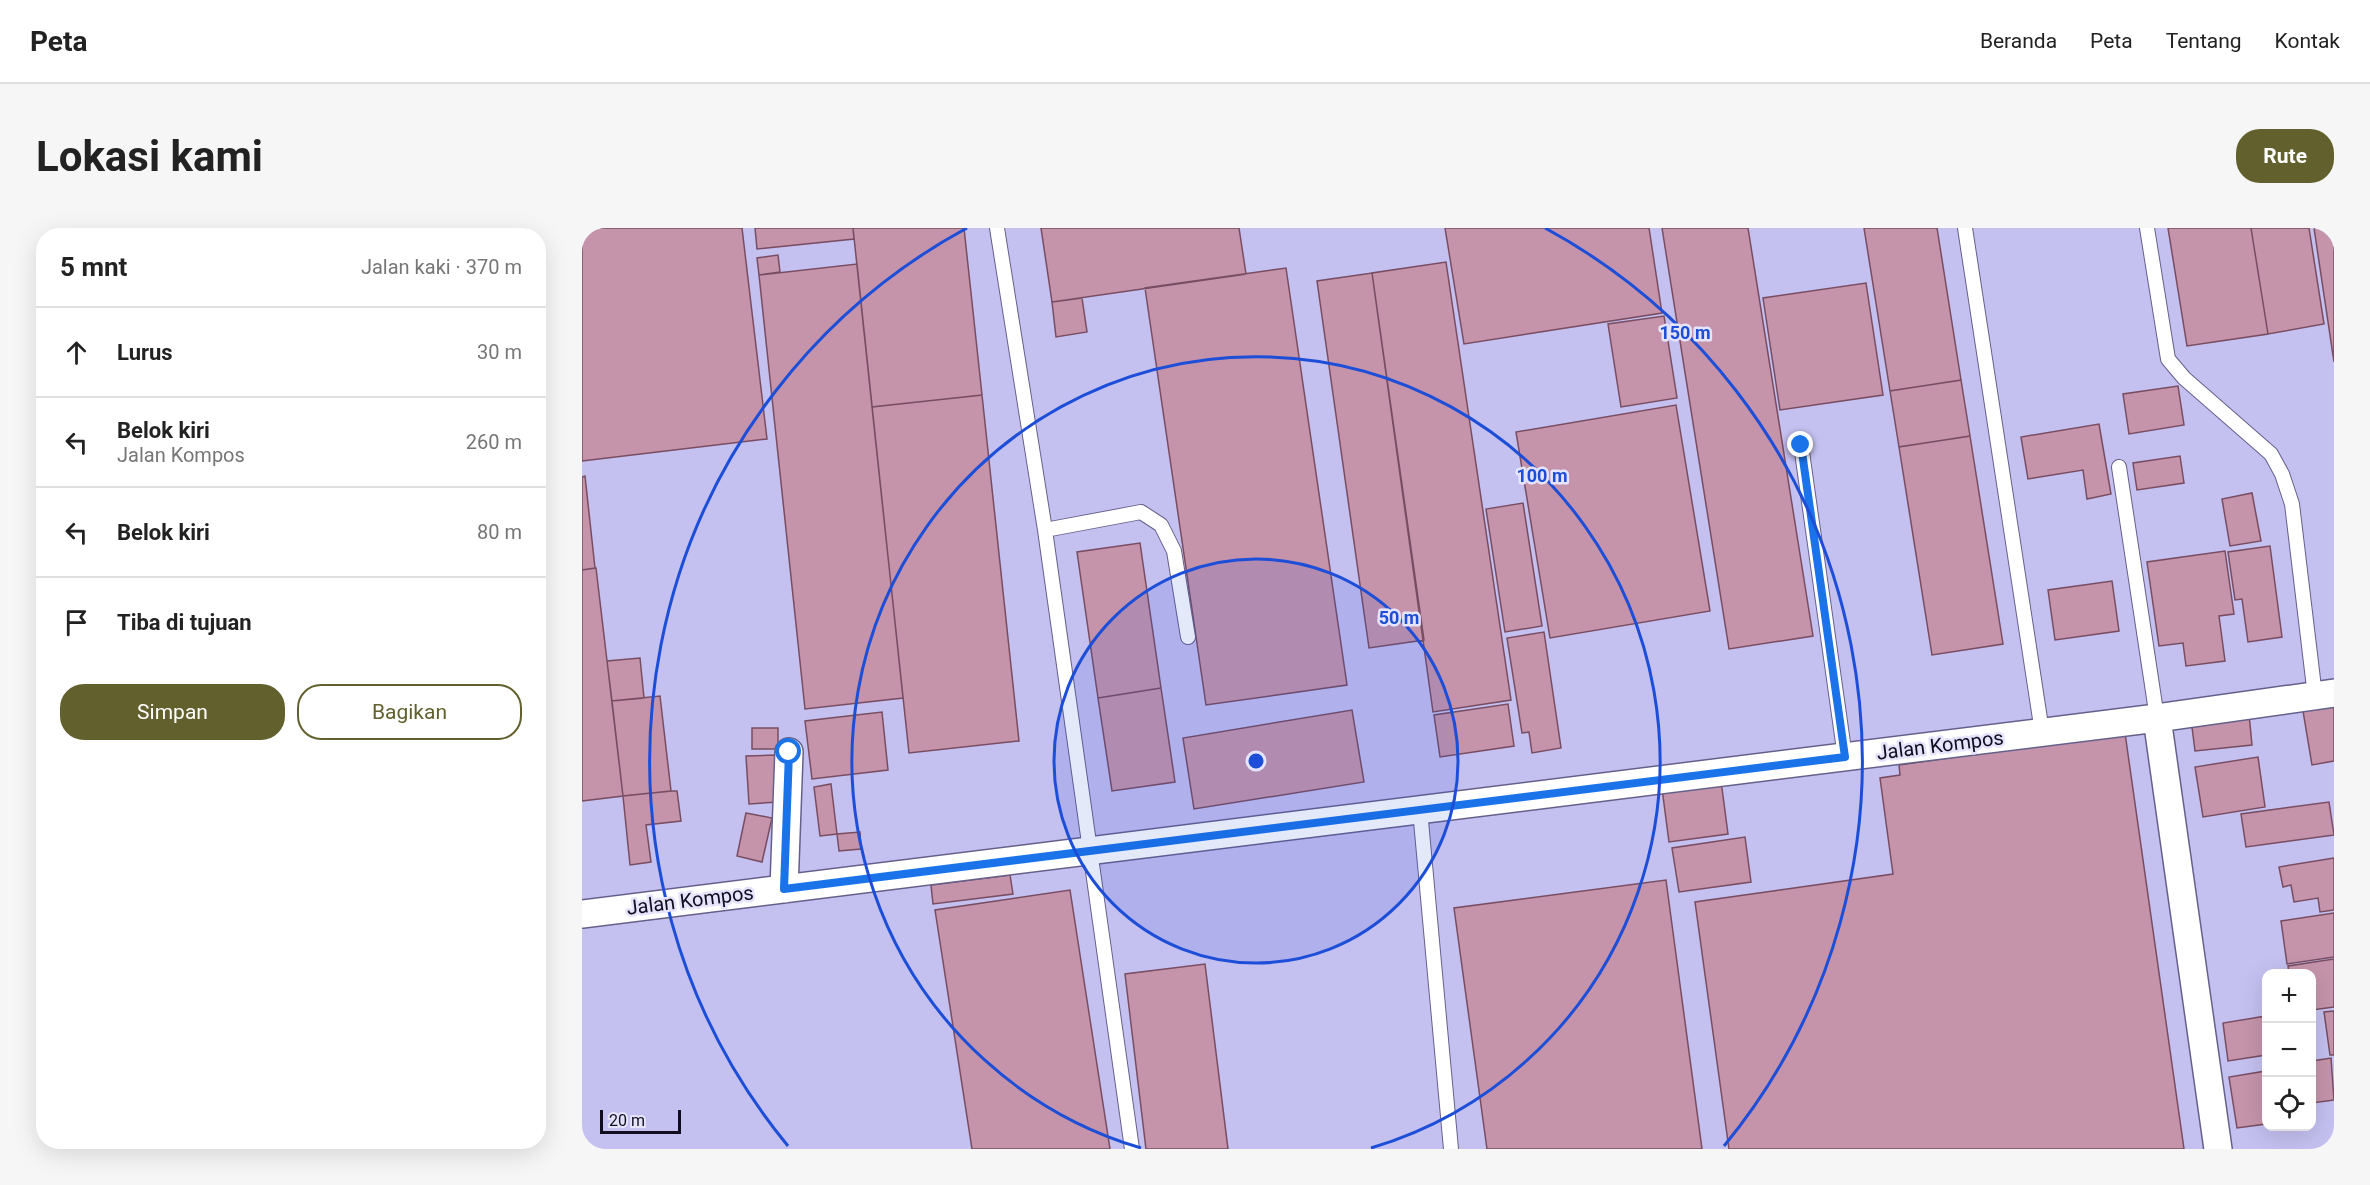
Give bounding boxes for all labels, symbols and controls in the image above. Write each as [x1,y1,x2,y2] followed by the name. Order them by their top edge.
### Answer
[30,25,87,58] text: Peta
[1980,29,2057,53] text: Beranda
[2090,29,2133,53] text: Peta
[2166,29,2242,53] text: Tentang
[2275,29,2340,53] text: Kontak
[2236,129,2334,183] button: Rute
[36,132,263,181] text: Lokasi kami
[60,252,127,282] text: 5 mnt
[361,255,522,279] text: Jalan kaki · 370 m
[1659,322,1711,343] text: 150 m
[60,336,93,369] icon: ahead
[117,340,173,365] text: Lurus
[477,340,522,364] text: 30 m
[117,418,210,443] text: Belok kiri
[60,426,93,459] icon: left
[466,430,522,454] text: 260 m
[1787,431,1813,457] route end
[117,443,245,467] text: Jalan Kompos
[1516,465,1568,486] text: 100 m
[60,516,93,549] icon: left
[117,520,210,545] text: Belok kiri
[477,520,522,544] text: 80 m
[60,606,93,639] icon: arrive
[1379,607,1419,628] text: 50 m
[117,610,252,635] text: Tiba di tujuan
[60,684,285,740] button: Simpan
[297,684,522,740] button: Bagikan
[1875,725,2005,765] street label: Jalan Kompos
[775,738,801,764] route start
[1246,751,1266,771] centre of rings
[625,880,755,920] street label: Jalan Kompos
[2262,969,2316,1131] map controls
[2262,969,2316,1023] button: +
[2262,1023,2316,1077] button: −
[2262,1077,2316,1131] button: locate
[600,1107,681,1134] scale bar
[609,1111,645,1130] text: 20 m

